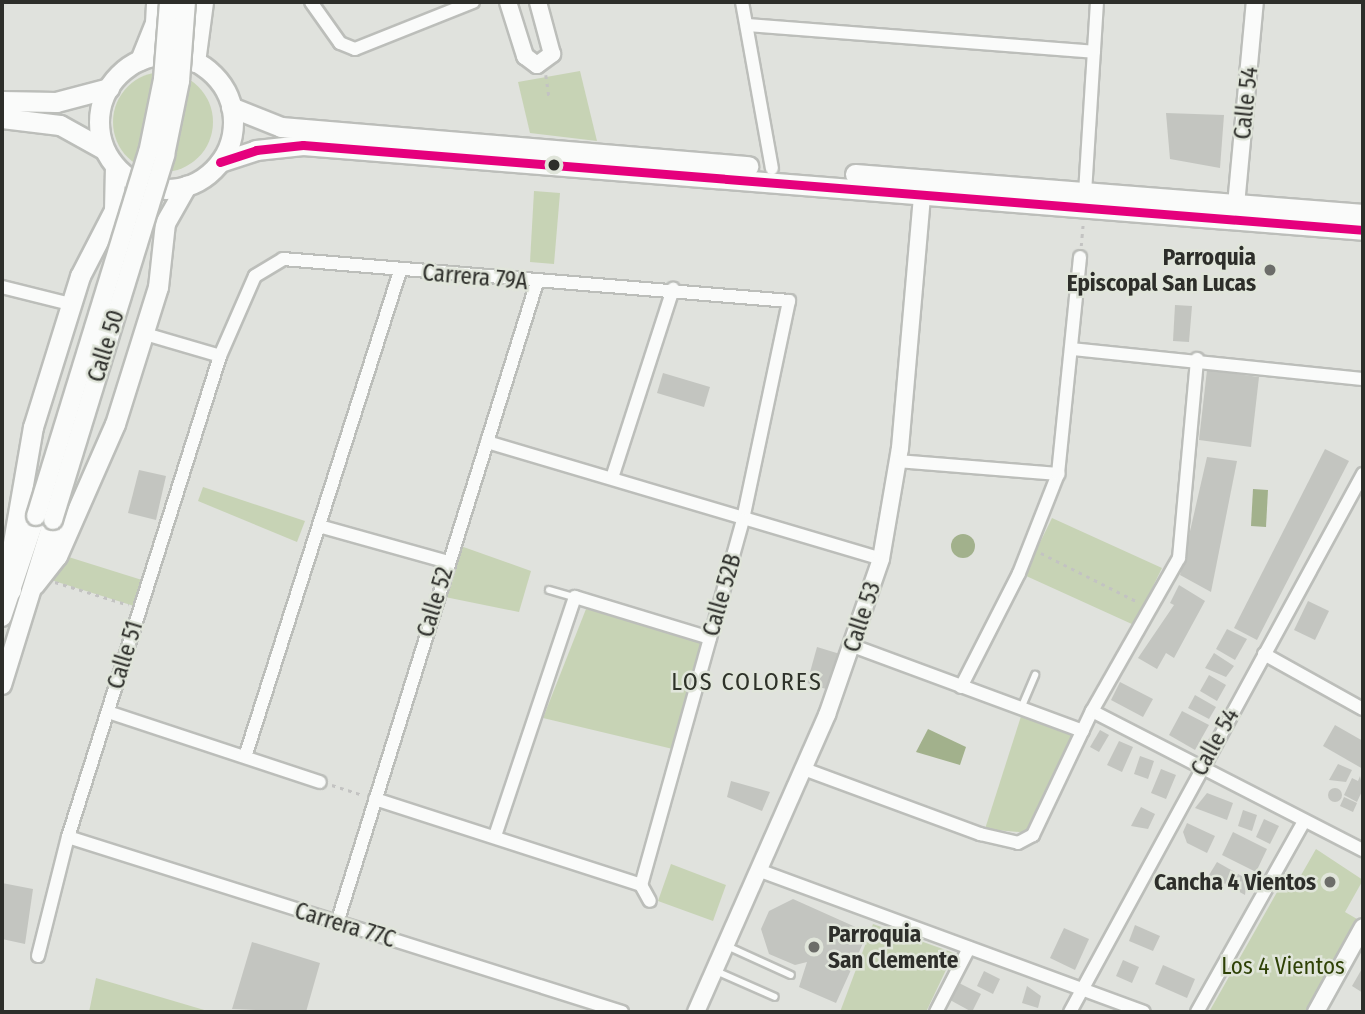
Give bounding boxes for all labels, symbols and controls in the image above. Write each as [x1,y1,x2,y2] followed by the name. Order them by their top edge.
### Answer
[1228,65,1264,141] street label: Calle 54
[547,158,561,172] unlabelled marker
[1067,243,1256,297] place label: Parroquia Episcopal San Lucas
[421,259,529,295] street label: Carrera 79A
[1262,262,1278,278] marker: Parroquia Episcopal San Lucas
[82,307,130,385] street label: Calle 50
[697,551,747,639] street label: Calle 52B
[411,564,459,640] street label: Calle 52
[838,578,886,656] street label: Calle 53
[102,618,148,692] street label: Calle 51
[673,669,821,697] district label: LOS COLORES
[1185,703,1245,781] street label: Calle 54
[1154,868,1316,896] place label: Cancha 4 Vientos
[1322,874,1338,890] marker: Cancha 4 Vientos
[291,897,399,953] street label: Carrera 77C
[828,920,958,974] place label: Parroquia San Clemente
[806,939,822,955] marker: Parroquia San Clemente
[1221,952,1345,980] park label: Los 4 Vientos

